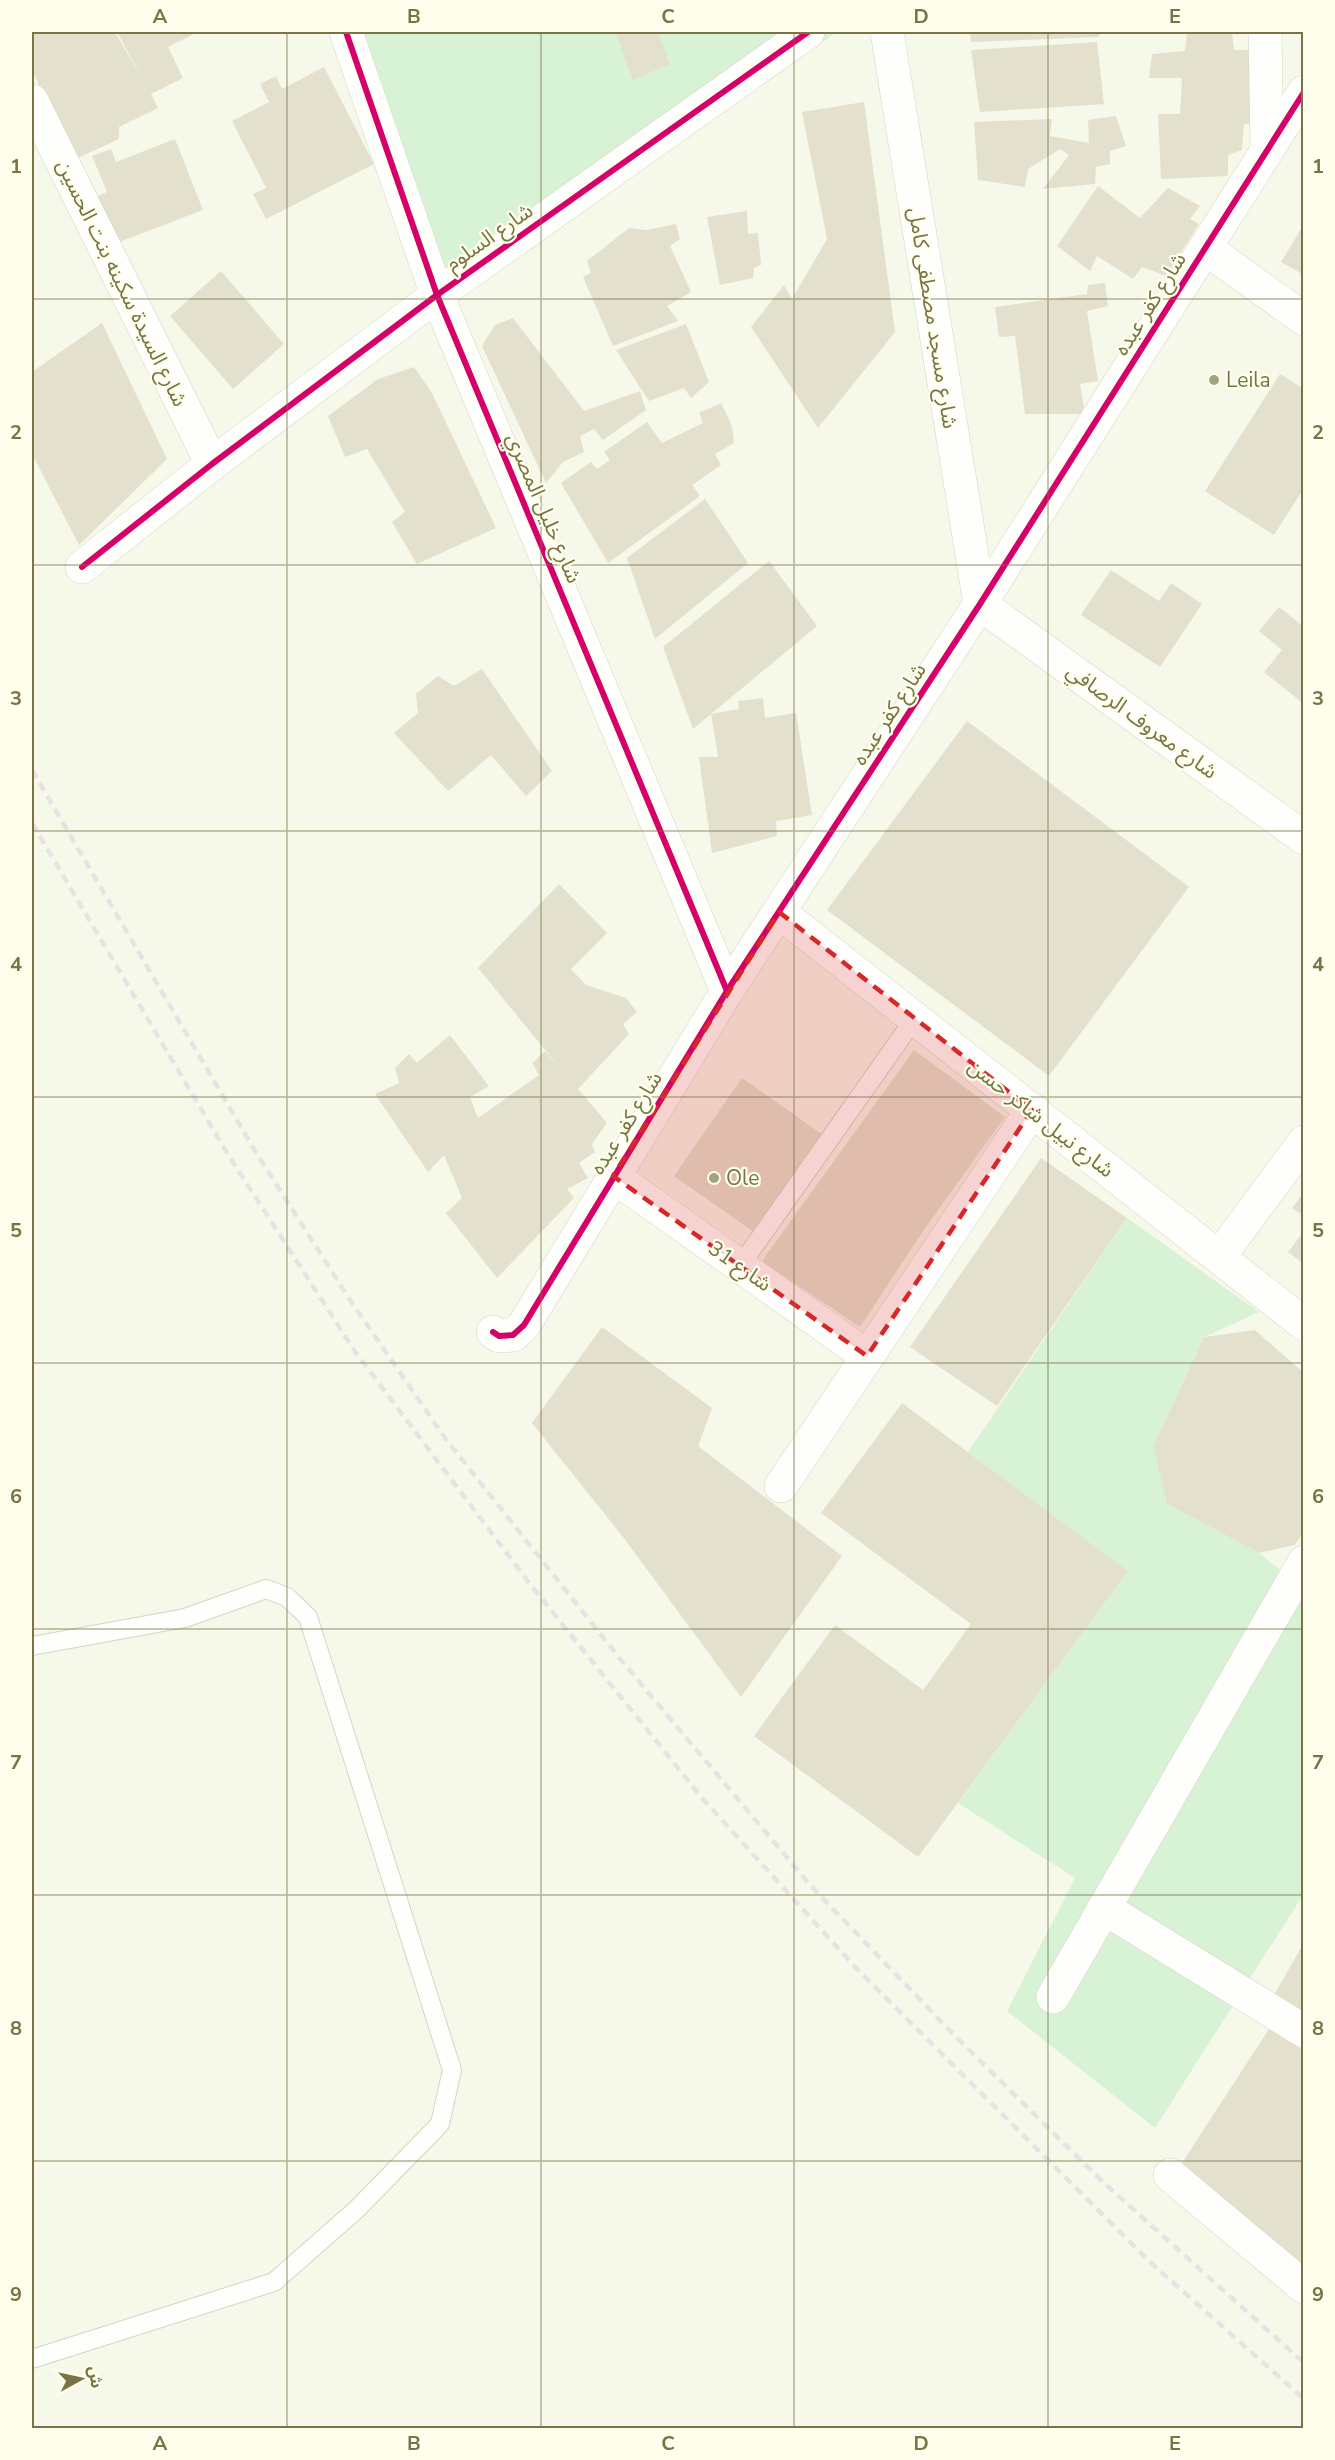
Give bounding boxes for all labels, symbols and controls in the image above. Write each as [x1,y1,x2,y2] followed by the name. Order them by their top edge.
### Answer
[153,3,168,30] text: A
[407,3,421,30] text: B
[661,3,675,30] text: C
[913,3,929,30] text: D
[1169,3,1181,30] text: E
[10,153,22,180] text: 1
[1312,153,1324,180] text: 1
[49,155,194,412] street label: شارع السيدة سكينه بنت الحسين
[440,197,540,279] street label: شارع السلوم
[901,205,964,431] street label: شارع مسجد مصطفى كامل
[1107,247,1194,361] street label: شارع كفر عبده
[1226,366,1271,394] place label: Leila
[1207,373,1221,387] marker: Leila
[10,419,22,446] text: 2
[1312,419,1324,446] text: 2
[498,429,588,588] street label: شارع خليل المصري
[1060,657,1223,787] street label: شارع معروف الرصافي
[846,658,933,771] street label: شارع كفر عبده
[10,685,22,712] text: 3
[1312,685,1324,712] text: 3
[10,951,22,978] text: 4
[1312,951,1324,978] text: 4
[962,1052,1120,1185] street label: شارع نبيل شاكر حسن
[583,1066,670,1180] street label: شارع كفر عبده
[726,1164,759,1192] place label: Ole
[707,1171,721,1185] marker: Ole
[10,1217,22,1244] text: 5
[1312,1217,1324,1244] text: 5
[702,1234,777,1299] street label: شارع 31
[10,1483,22,1510] text: 6
[1312,1483,1324,1510] text: 6
[10,1749,22,1776] text: 7
[1312,1749,1324,1776] text: 7
[10,2015,22,2042] text: 8
[1312,2015,1324,2042] text: 8
[10,2281,22,2308] text: 9
[1312,2281,1324,2308] text: 9
[51,2349,111,2409] north arrow
[82,2365,107,2390] text: ش
[153,2430,168,2457] text: A
[407,2430,421,2457] text: B
[661,2430,675,2457] text: C
[913,2430,929,2457] text: D
[1169,2430,1181,2457] text: E

